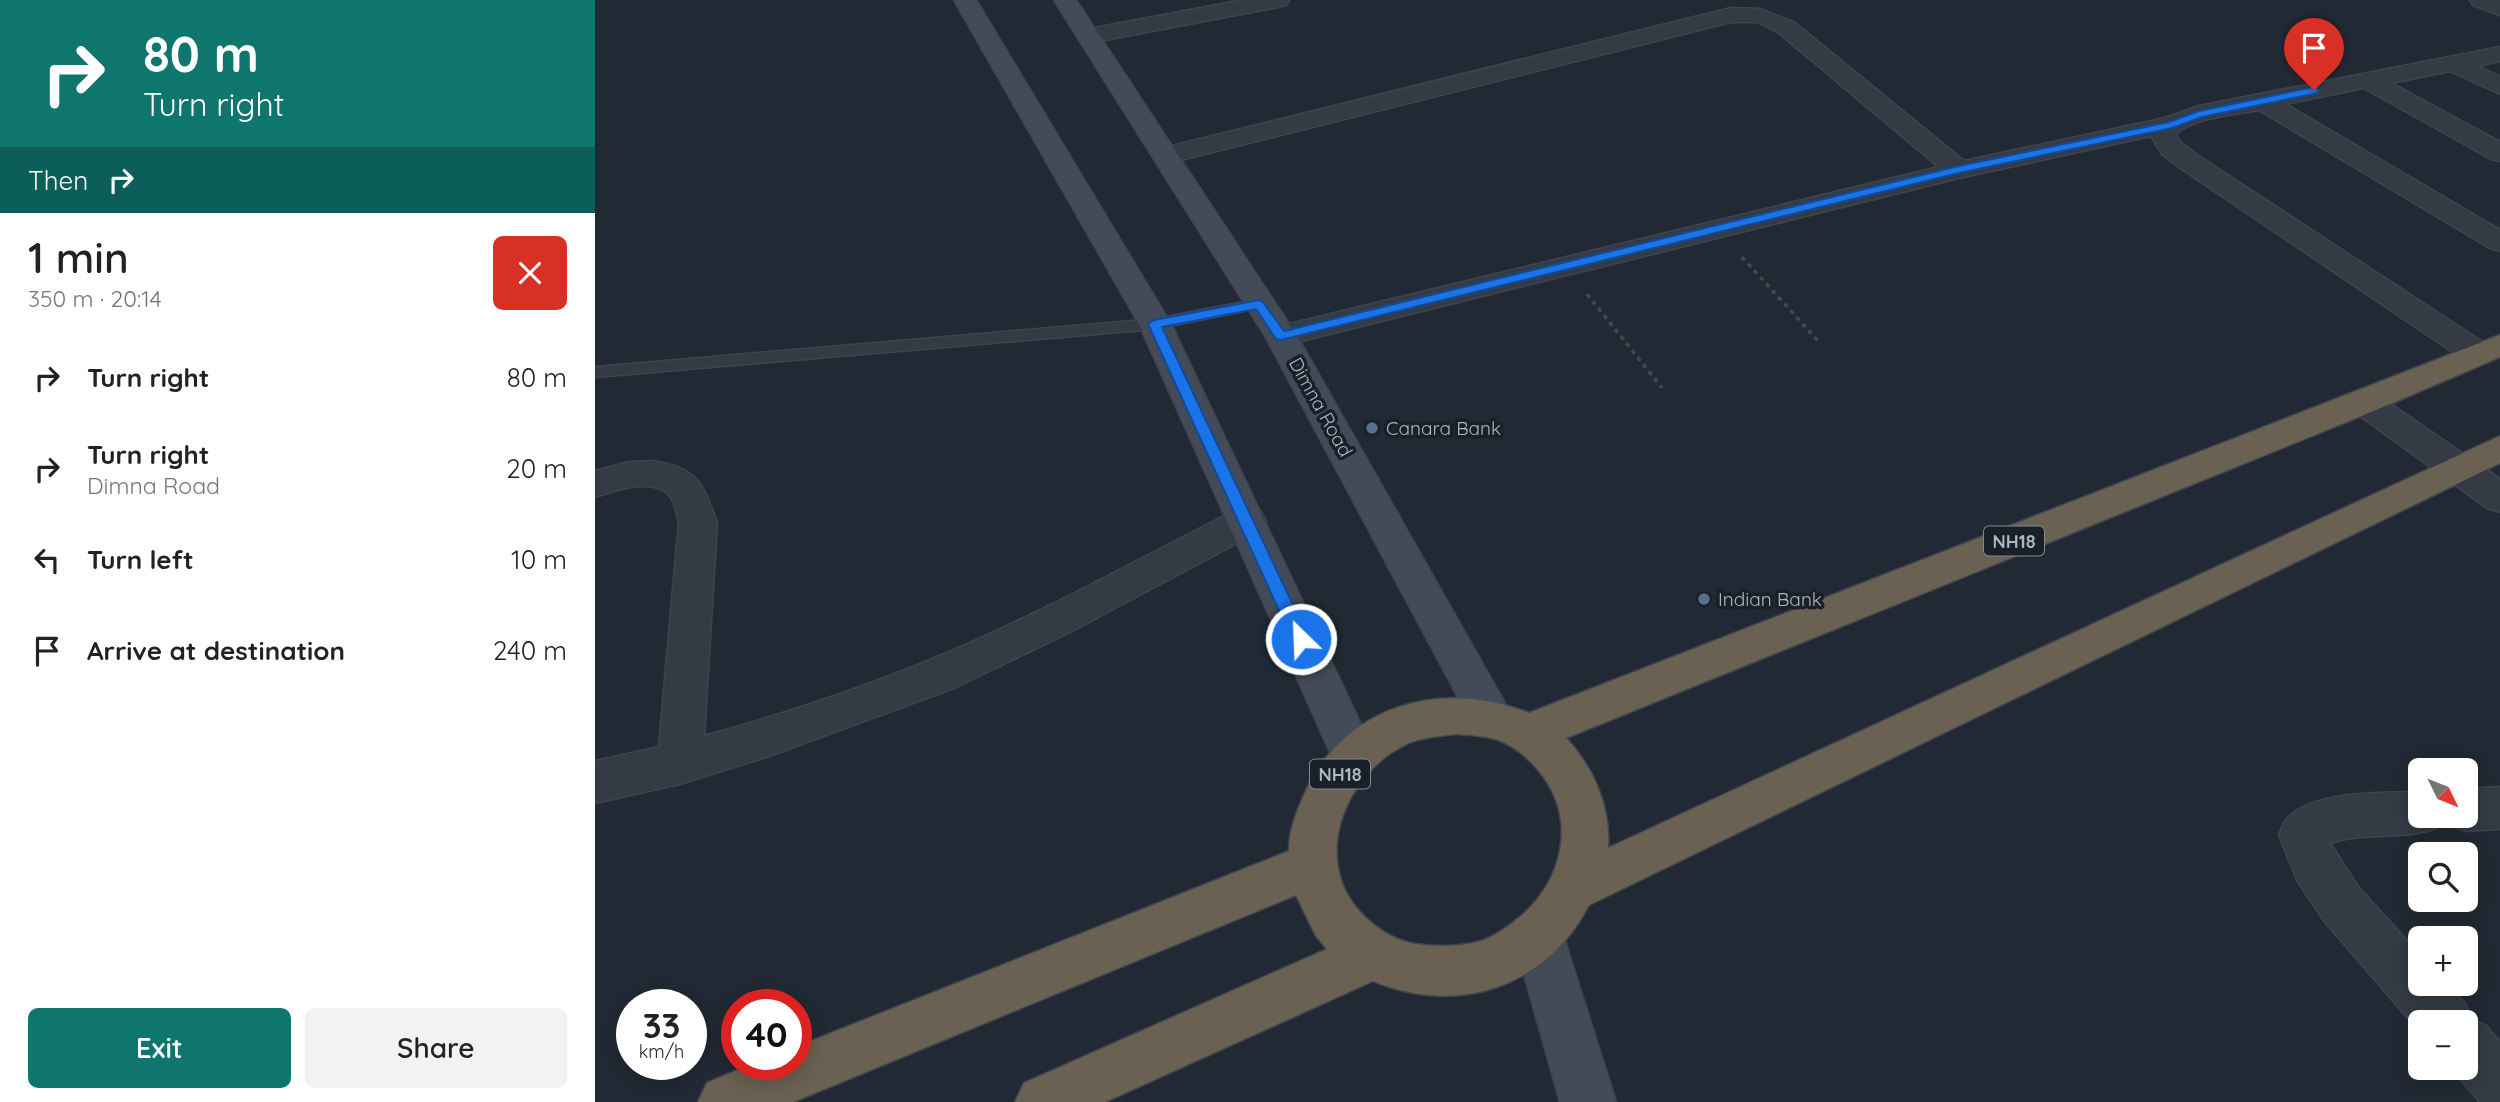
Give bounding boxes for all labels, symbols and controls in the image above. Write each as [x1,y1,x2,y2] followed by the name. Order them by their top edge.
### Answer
[2284,18,2344,90] pin
[143,23,259,84] text: 80 m
[28,28,119,119] icon: right
[2295,29,2333,67] icon: arrive
[143,84,284,124] text: Turn right
[102,161,140,199] icon: right
[28,164,88,197] text: Then
[28,231,129,284] text: 1 min
[493,236,567,310] button: close
[28,284,162,313] text: 350 m · 20:14
[1284,353,1358,461] street label: Dimna Road
[28,359,66,397] icon: right
[87,361,209,394] text: Turn right
[507,361,567,394] text: 80 m
[1386,416,1501,440] place label: Canara Bank
[1364,420,1380,436] marker: Canara Bank
[87,438,209,471] text: Turn right
[28,450,66,488] icon: right
[506,452,567,485] text: 20 m
[87,471,220,500] text: Dimna Road
[1984,526,2044,556] road number: NH18
[28,541,66,579] icon: left
[87,543,194,576] text: Turn left
[511,543,567,576] text: 10 m
[1718,587,1822,611] place label: Indian Bank
[1696,591,1712,607] marker: Indian Bank
[1264,602,1338,676] position arrow
[28,632,66,670] icon: arrive
[87,634,345,667] text: Arrive at destination
[493,634,567,667] text: 240 m
[2408,758,2478,828] north arrow
[2408,758,2478,1080] map controls
[1310,760,1370,788] road number: NH18
[2408,842,2478,912] button: search
[2408,926,2478,996] button: +
[721,989,812,1080] speed limit sign: 40
[643,1003,680,1047] text: 33
[28,1008,291,1088] button: Exit
[305,1008,567,1088] button: Share
[2408,1010,2478,1080] button: −
[639,1040,684,1063] text: km/h

